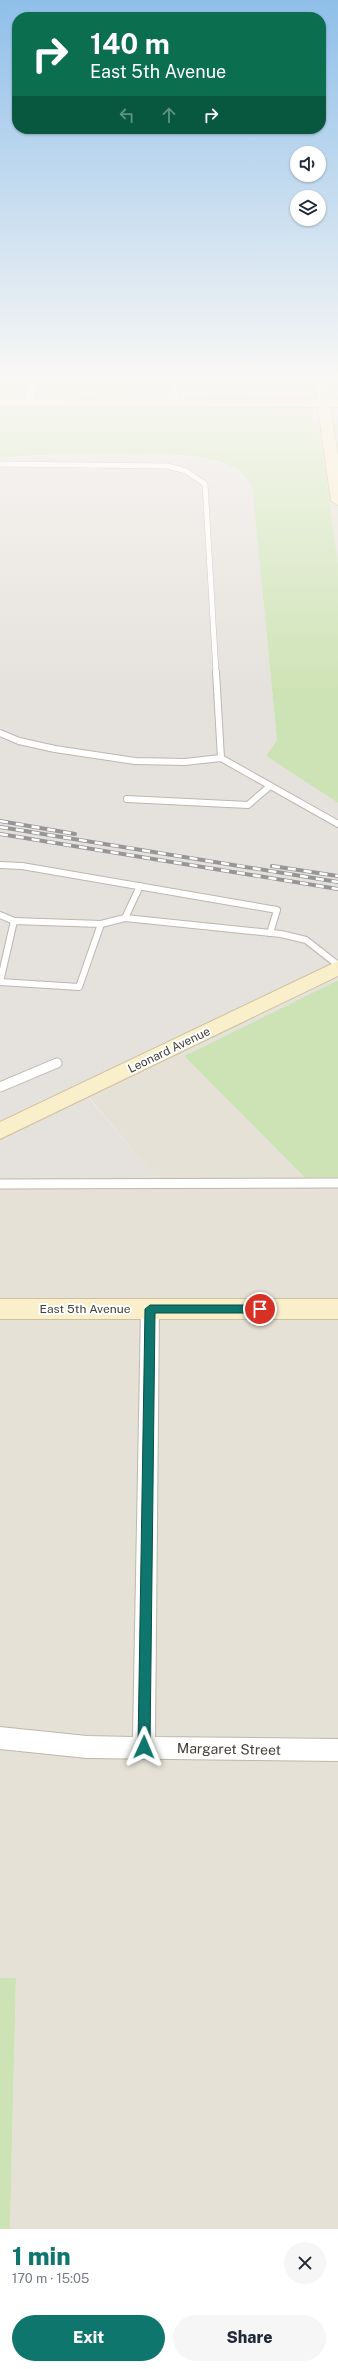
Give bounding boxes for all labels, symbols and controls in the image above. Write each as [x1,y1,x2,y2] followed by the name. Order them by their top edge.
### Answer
[90,27,170,60] text: 140 m
[24,28,76,80] icon: right
[90,61,226,82] text: East 5th Avenue
[116,104,138,126] icon: left
[158,104,180,126] icon: ahead
[200,104,222,126] icon: right
[290,146,326,226] map controls
[290,146,326,182] button: sound
[290,190,326,226] button: layers
[126,1024,213,1076] street label: Leonard Avenue
[243,1292,277,1326] pin
[249,1298,271,1320] icon: arrive
[40,1302,131,1316] street label: East 5th Avenue
[123,1726,165,1768] position arrow
[177,1740,281,1758] street label: Margaret Street
[12,2242,71,2270] text: 1 min
[284,2242,326,2284] button: close
[12,2271,89,2286] text: 170 m · 15:05
[12,2315,165,2361] button: Exit
[173,2315,326,2361] button: Share

